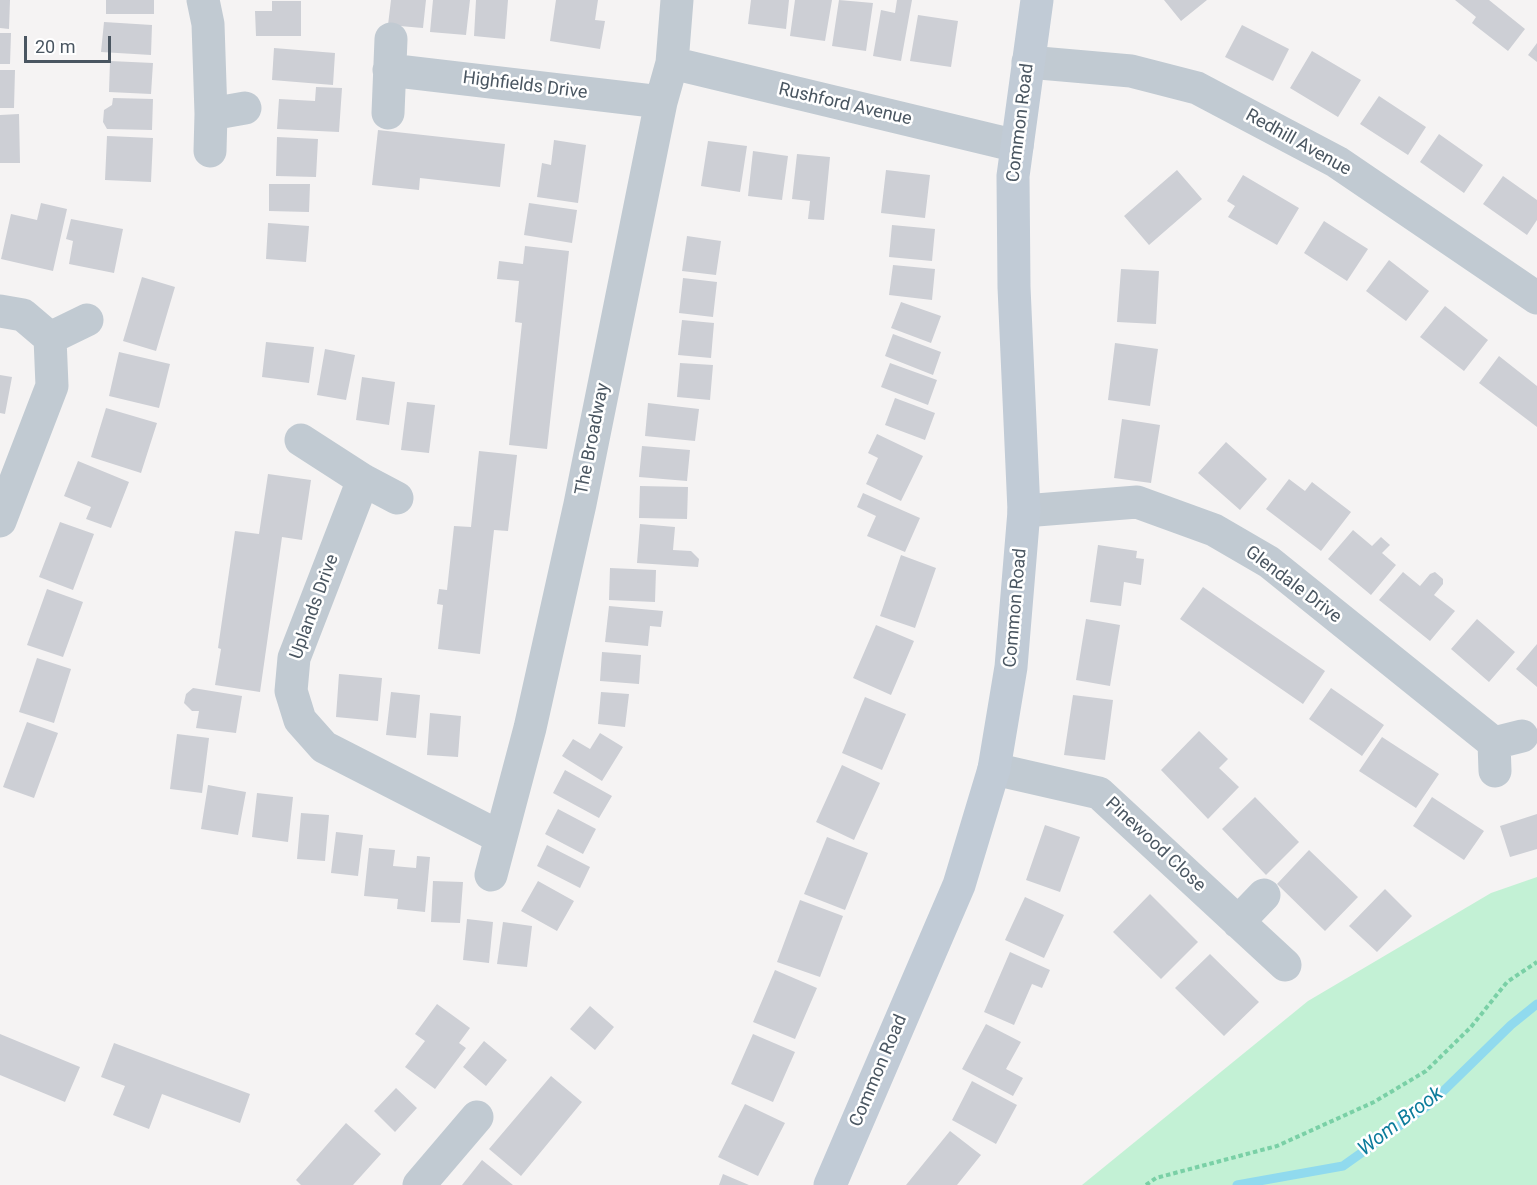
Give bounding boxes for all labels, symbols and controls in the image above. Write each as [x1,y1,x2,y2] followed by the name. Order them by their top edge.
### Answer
[27,24,114,62] scale bar
[35,36,75,57] text: 20 m
[1003,62,1039,184] street label: Common Road
[461,68,589,104] street label: Highfields Drive
[776,79,914,131] street label: Rushford Avenue
[1242,105,1354,181] street label: Redhill Avenue
[572,381,614,497] street label: The Broadway
[1241,542,1345,628] street label: Glendale Drive
[1000,548,1032,668] street label: Common Road
[286,552,344,662] street label: Uplands Drive
[1100,793,1210,897] street label: Pinewood Close
[846,1012,912,1130] street label: Common Road
[1354,1082,1448,1162] water label: Wom Brook

